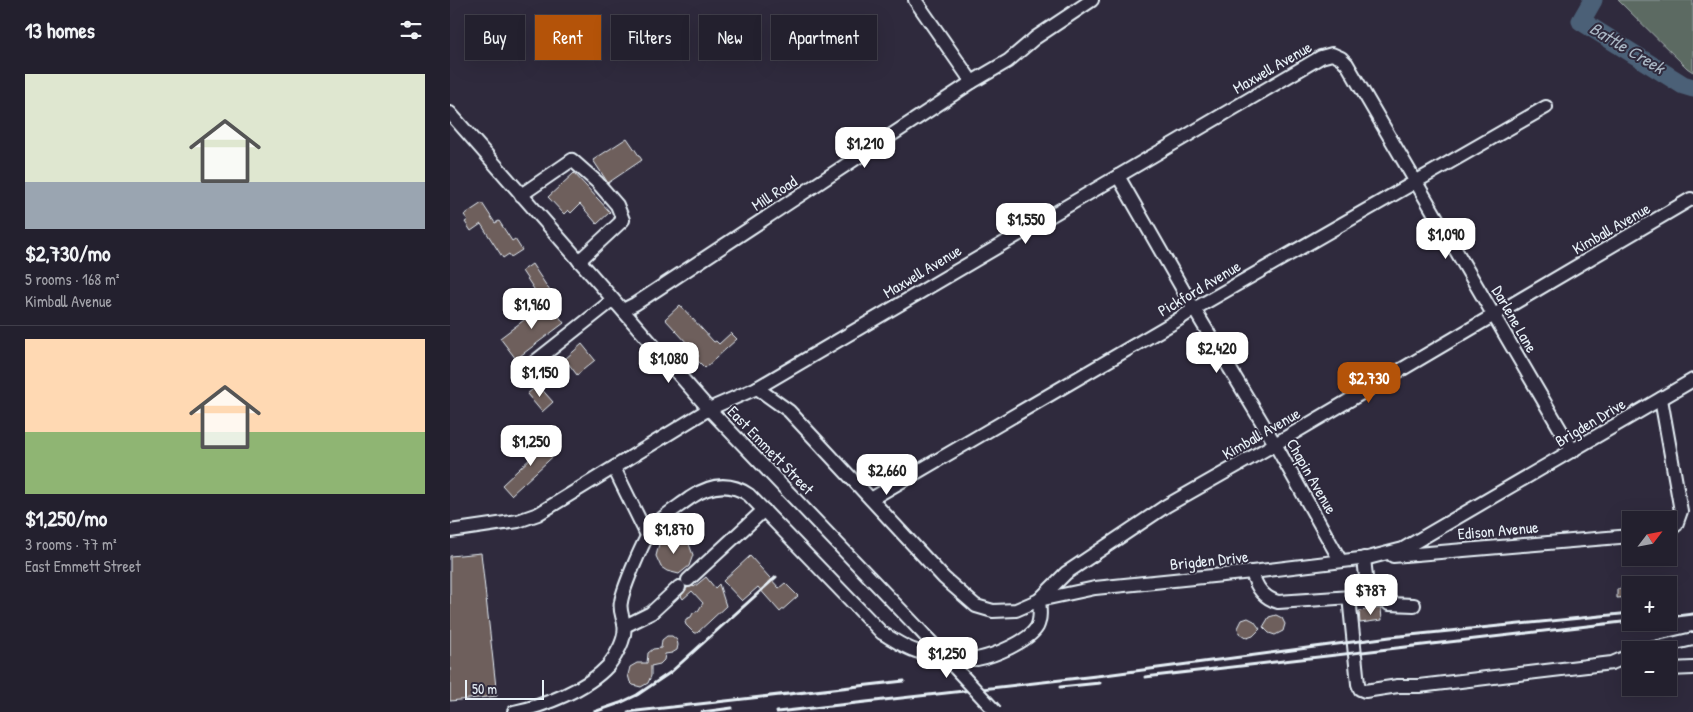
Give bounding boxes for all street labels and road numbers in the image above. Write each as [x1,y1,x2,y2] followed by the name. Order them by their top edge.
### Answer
[1228,35,1316,98] street label: Maxwell Avenue
[747,170,801,216] street label: Mill Road
[1568,196,1655,259] street label: Kimball Avenue
[879,239,966,303] street label: Maxwell Avenue
[1153,254,1245,321] street label: Pickford Avenue
[1487,282,1543,357] street label: Darlene Lane
[1551,392,1630,452] street label: Brigden Drive
[723,401,819,500] street label: East Emmett Street
[1218,401,1305,464] street label: Kimball Avenue
[1282,434,1343,518] street label: Chapin Avenue
[1457,515,1540,544] street label: Edison Avenue
[1169,545,1250,575] street label: Brigden Drive

